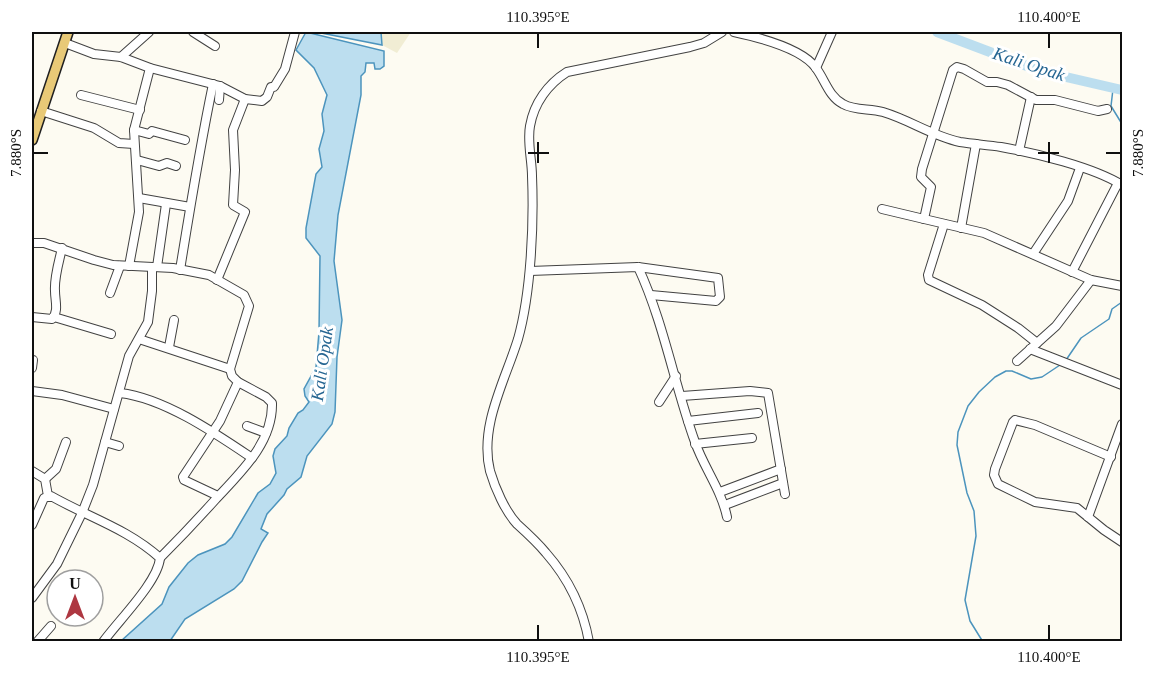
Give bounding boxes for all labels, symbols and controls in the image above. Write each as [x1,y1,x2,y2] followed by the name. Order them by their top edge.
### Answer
[506,9,570,25] text: 110.395°E
[1017,9,1081,25] text: 110.400°E
[990,43,1068,85] water label: Kali Opak
[8,129,24,177] text: 7.880°S
[1130,129,1146,177] text: 7.880°S
[307,325,337,403] water label: Kali Opak
[45,568,105,628] north arrow
[69,575,81,592] text: U
[506,649,570,665] text: 110.395°E
[1017,649,1081,665] text: 110.400°E

